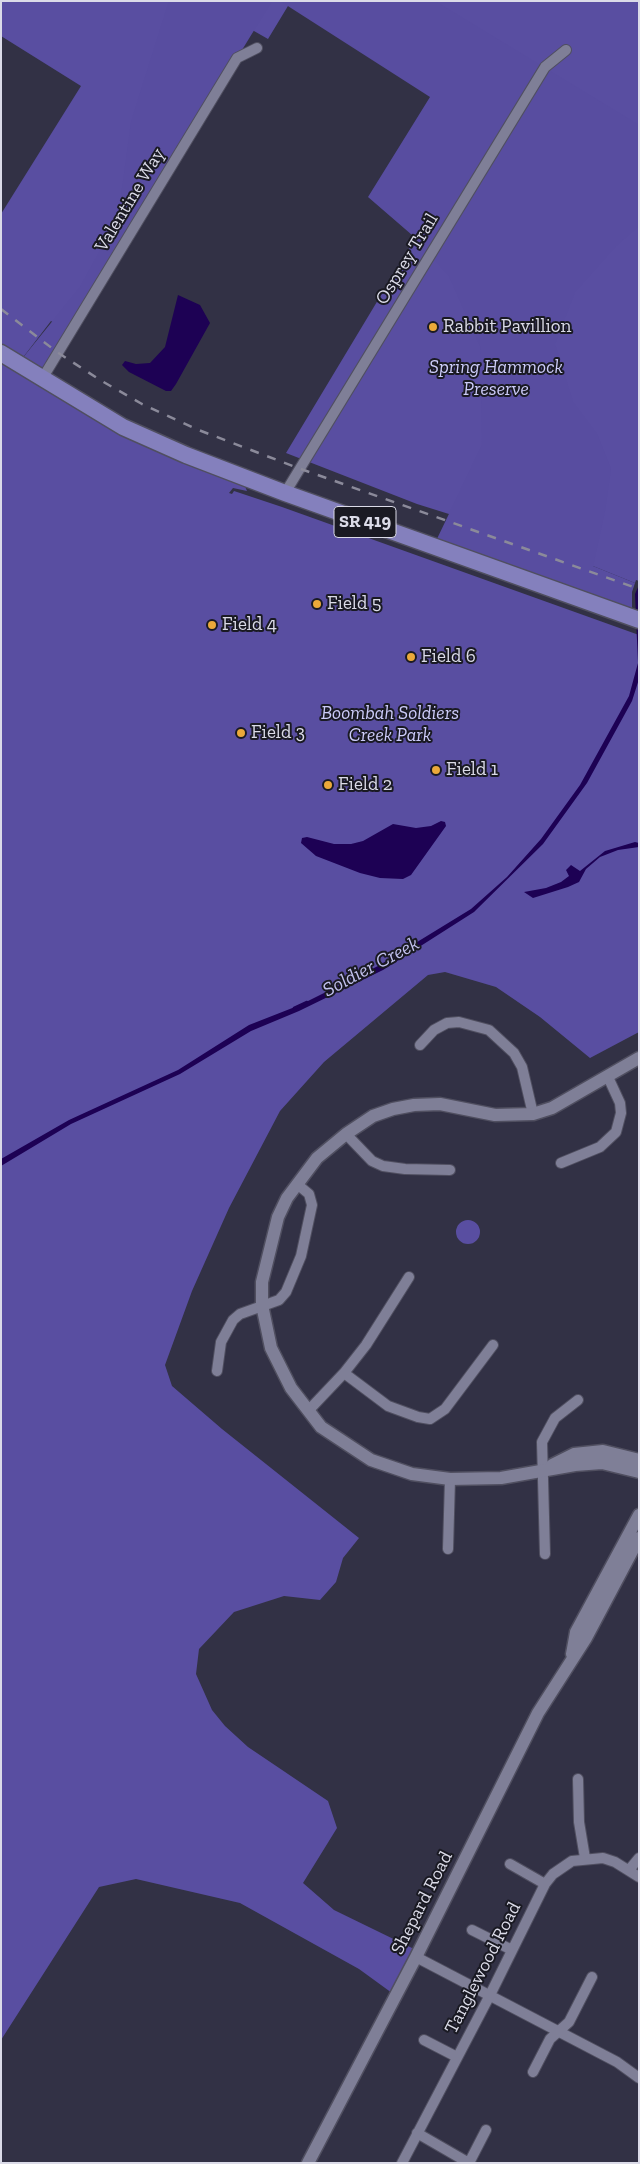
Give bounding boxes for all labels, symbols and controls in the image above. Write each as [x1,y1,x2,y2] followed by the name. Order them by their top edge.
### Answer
[90,144,170,256] street label: Valentine Way
[371,209,443,309] street label: Osprey Trail
[443,316,571,338] place label: Rabbit Pavillion
[427,321,439,333] marker: Rabbit Pavillion
[429,357,563,401] park label: Spring Hammock Preserve
[334,507,396,538] road number: SR 419
[327,593,381,615] place label: Field 5
[311,598,323,610] marker: Field 5
[222,614,277,636] place label: Field 4
[206,619,218,631] marker: Field 4
[421,646,476,668] place label: Field 6
[405,651,417,663] marker: Field 6
[321,703,459,747] park label: Boombah Soldiers Creek Park
[251,722,305,744] place label: Field 3
[235,727,247,739] marker: Field 3
[446,759,498,781] place label: Field 1
[430,764,442,776] marker: Field 1
[338,774,392,796] place label: Field 2
[322,779,334,791] marker: Field 2
[319,932,423,1002] water label: Soldier Creek
[386,1848,458,1958] street label: Shepard Road
[440,1898,526,2038] street label: Tanglewood Road

